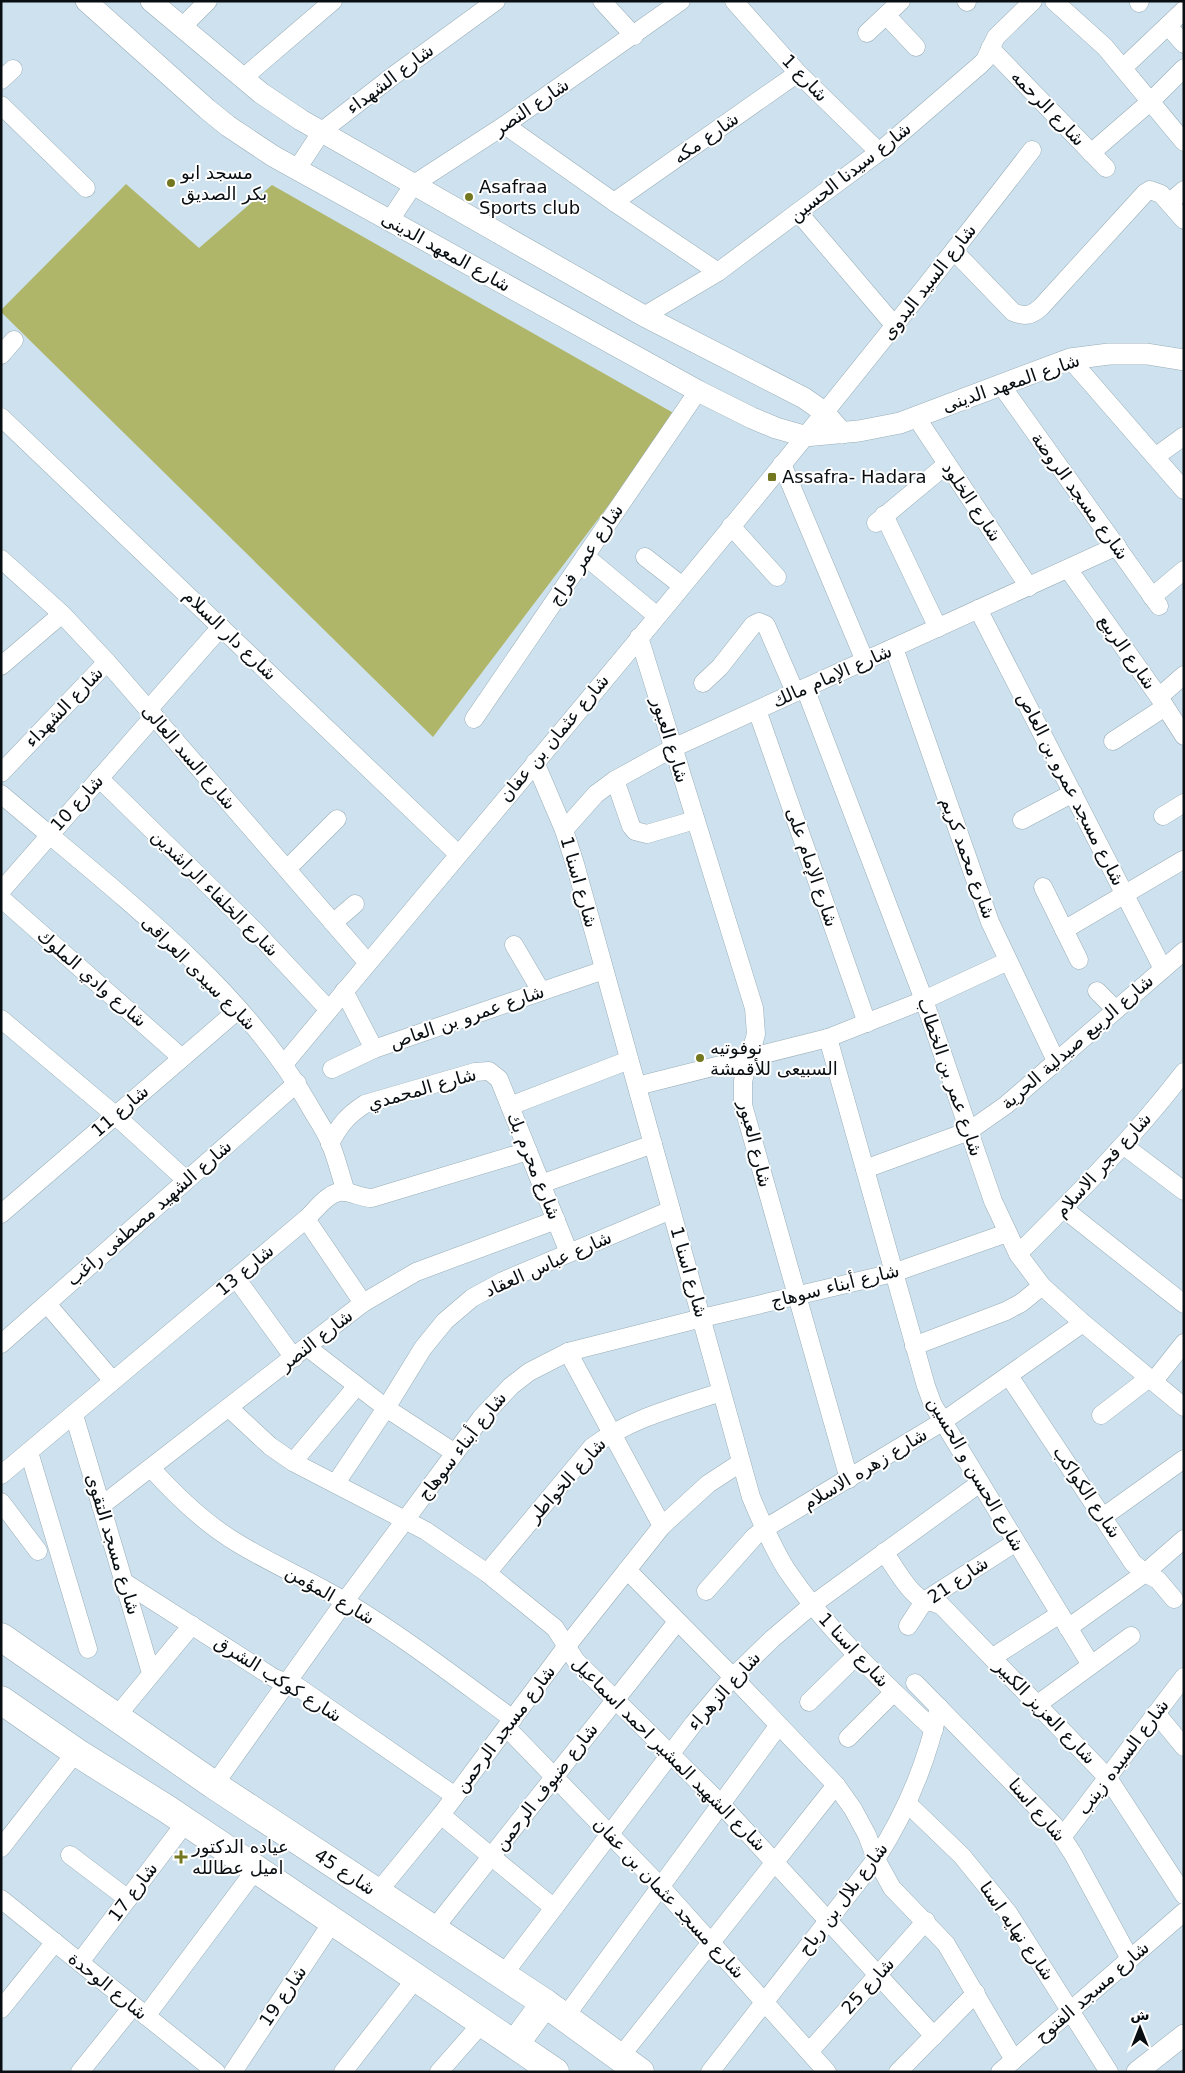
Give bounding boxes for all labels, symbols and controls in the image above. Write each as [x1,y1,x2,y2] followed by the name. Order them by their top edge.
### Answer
[342,39,438,119] street label: شارع الشهداء
[777,50,833,106] street label: شارع 1
[1006,65,1090,151] street label: شارع الرحمه
[488,74,573,141] street label: شارع النصر
[669,107,743,169] street label: شارع مكه
[784,117,916,227] street label: شارع سيدنا الحسين
[180,162,267,205] place label: مسجد ابو بكر الصديق
[479,176,580,218] place label: Asafraa Sports club
[165,177,177,189] marker: مسجد ابو بكر الصديق
[463,191,475,203] marker: Asafraa Sports club
[378,207,514,297] street label: شارع المعهد الدينى
[877,220,981,344] street label: شارع السيد البدوى
[939,349,1083,417] street label: شارع المعهد الدينى
[1026,428,1134,564] street label: شارع مسجد الروضة
[937,458,1007,546] street label: شارع الخلود
[782,466,927,487] place label: Assafra- Hadara
[766,471,778,483] marker: Assafra- Hadara
[544,500,628,610] street label: شارع عمر فراج
[179,585,281,685] street label: شارع دار السلام
[1093,610,1161,694] street label: شارع الربيع
[769,640,895,712] street label: شارع الإمام مالك
[20,662,108,752] street label: شارع الشهداء
[494,670,614,806] street label: شارع عثمان بن عفان
[1012,688,1130,890] street label: شارع مسجد عمرو بن العاص
[646,694,693,785] street label: شارع العبور
[137,700,241,814] street label: شارع السد العالى
[46,770,108,836] street label: شارع 10
[936,794,1000,922] street label: شارع محمد كريم
[781,804,843,930] street label: شارع الإمام على
[147,825,283,961] street label: شارع الخلفاء الراشدين
[555,834,603,930] street label: شارع اسنا 1
[137,911,261,1035] street label: شارع سيدى العراقى
[33,924,151,1032] street label: شارع وادي الملوك
[996,970,1158,1114] street label: شارع الربيع صيدلية الحرية
[387,980,547,1054] street label: شارع عمرو بن العاص
[913,995,987,1159] street label: شارع عمر بن الخطاب
[710,1037,838,1079] place label: نوفوتيه السبيعى للأقمشة
[694,1052,706,1064] marker: نوفوتيه السبيعى للأقمشة
[365,1063,479,1115] street label: شارع المحمدي
[87,1080,153,1142] street label: شارع 11
[733,1098,776,1190] street label: شارع العبور
[1050,1108,1156,1222] street label: شارع فجر الاسلام
[502,1109,566,1223] street label: شارع محرم بك
[62,1135,236,1291] street label: شارع الشهيد مصطفى راغب
[665,1224,713,1320] street label: شارع اسنا 1
[481,1226,615,1302] street label: شارع عباس العقاد
[212,1240,278,1300] street label: شارع 13
[768,1258,902,1313] street label: شارع أبناء سوهاج
[274,1304,357,1376] street label: شارع النصر
[412,1387,511,1505] street label: شارع أبناء سوهاج
[923,1393,1029,1555] street label: شارع الحسن و الحسين
[799,1423,931,1515] street label: شارع زهره الاسلام
[523,1433,611,1528] street label: شارع الخواطر
[1048,1442,1126,1542] street label: شارع الكواكب
[81,1471,145,1617] street label: شارع مسجد التقوى
[923,1552,993,1608] street label: شارع 21
[282,1561,378,1629] street label: شارع المؤمن
[814,1608,894,1692] street label: شارع اسنا 1
[210,1631,346,1727] street label: شارع كوكب الشرق
[683,1647,765,1735] street label: شارع الزهراء
[567,1652,771,1856] street label: شارع الشهيد المشير احمد اسماعيل
[989,1654,1100,1769] street label: شارع العزيز الكبير
[450,1661,560,1797] street label: شارع مسجد الرحمن
[1072,1695,1174,1819] street label: شارع السيده زينب
[489,1719,603,1855] street label: شارع ضيوف الرحمن
[1004,1774,1070,1846] street label: شارع اسنا
[589,1813,749,1983] street label: شارع مسجد عثمان بن عفان
[191,1836,289,1878] place label: عياده الدكتور اميل عطالله
[793,1838,893,1960] street label: شارع بلال بن رباح
[310,1844,380,1900] street label: شارع 45
[174,1850,188,1864] marker: عياده الدكتور اميل عطالله
[104,1858,162,1926] street label: شارع 17
[975,1877,1059,1985] street label: شارع نهايه اسنا
[1031,1937,1153,2047] street label: شارع مسجد الفتوح
[64,1947,152,2025] street label: شارع الوحدة
[837,1953,899,2019] street label: شارع 25
[255,1961,311,2031] street label: شارع 19
[1115,2003,1165,2053] north arrow

